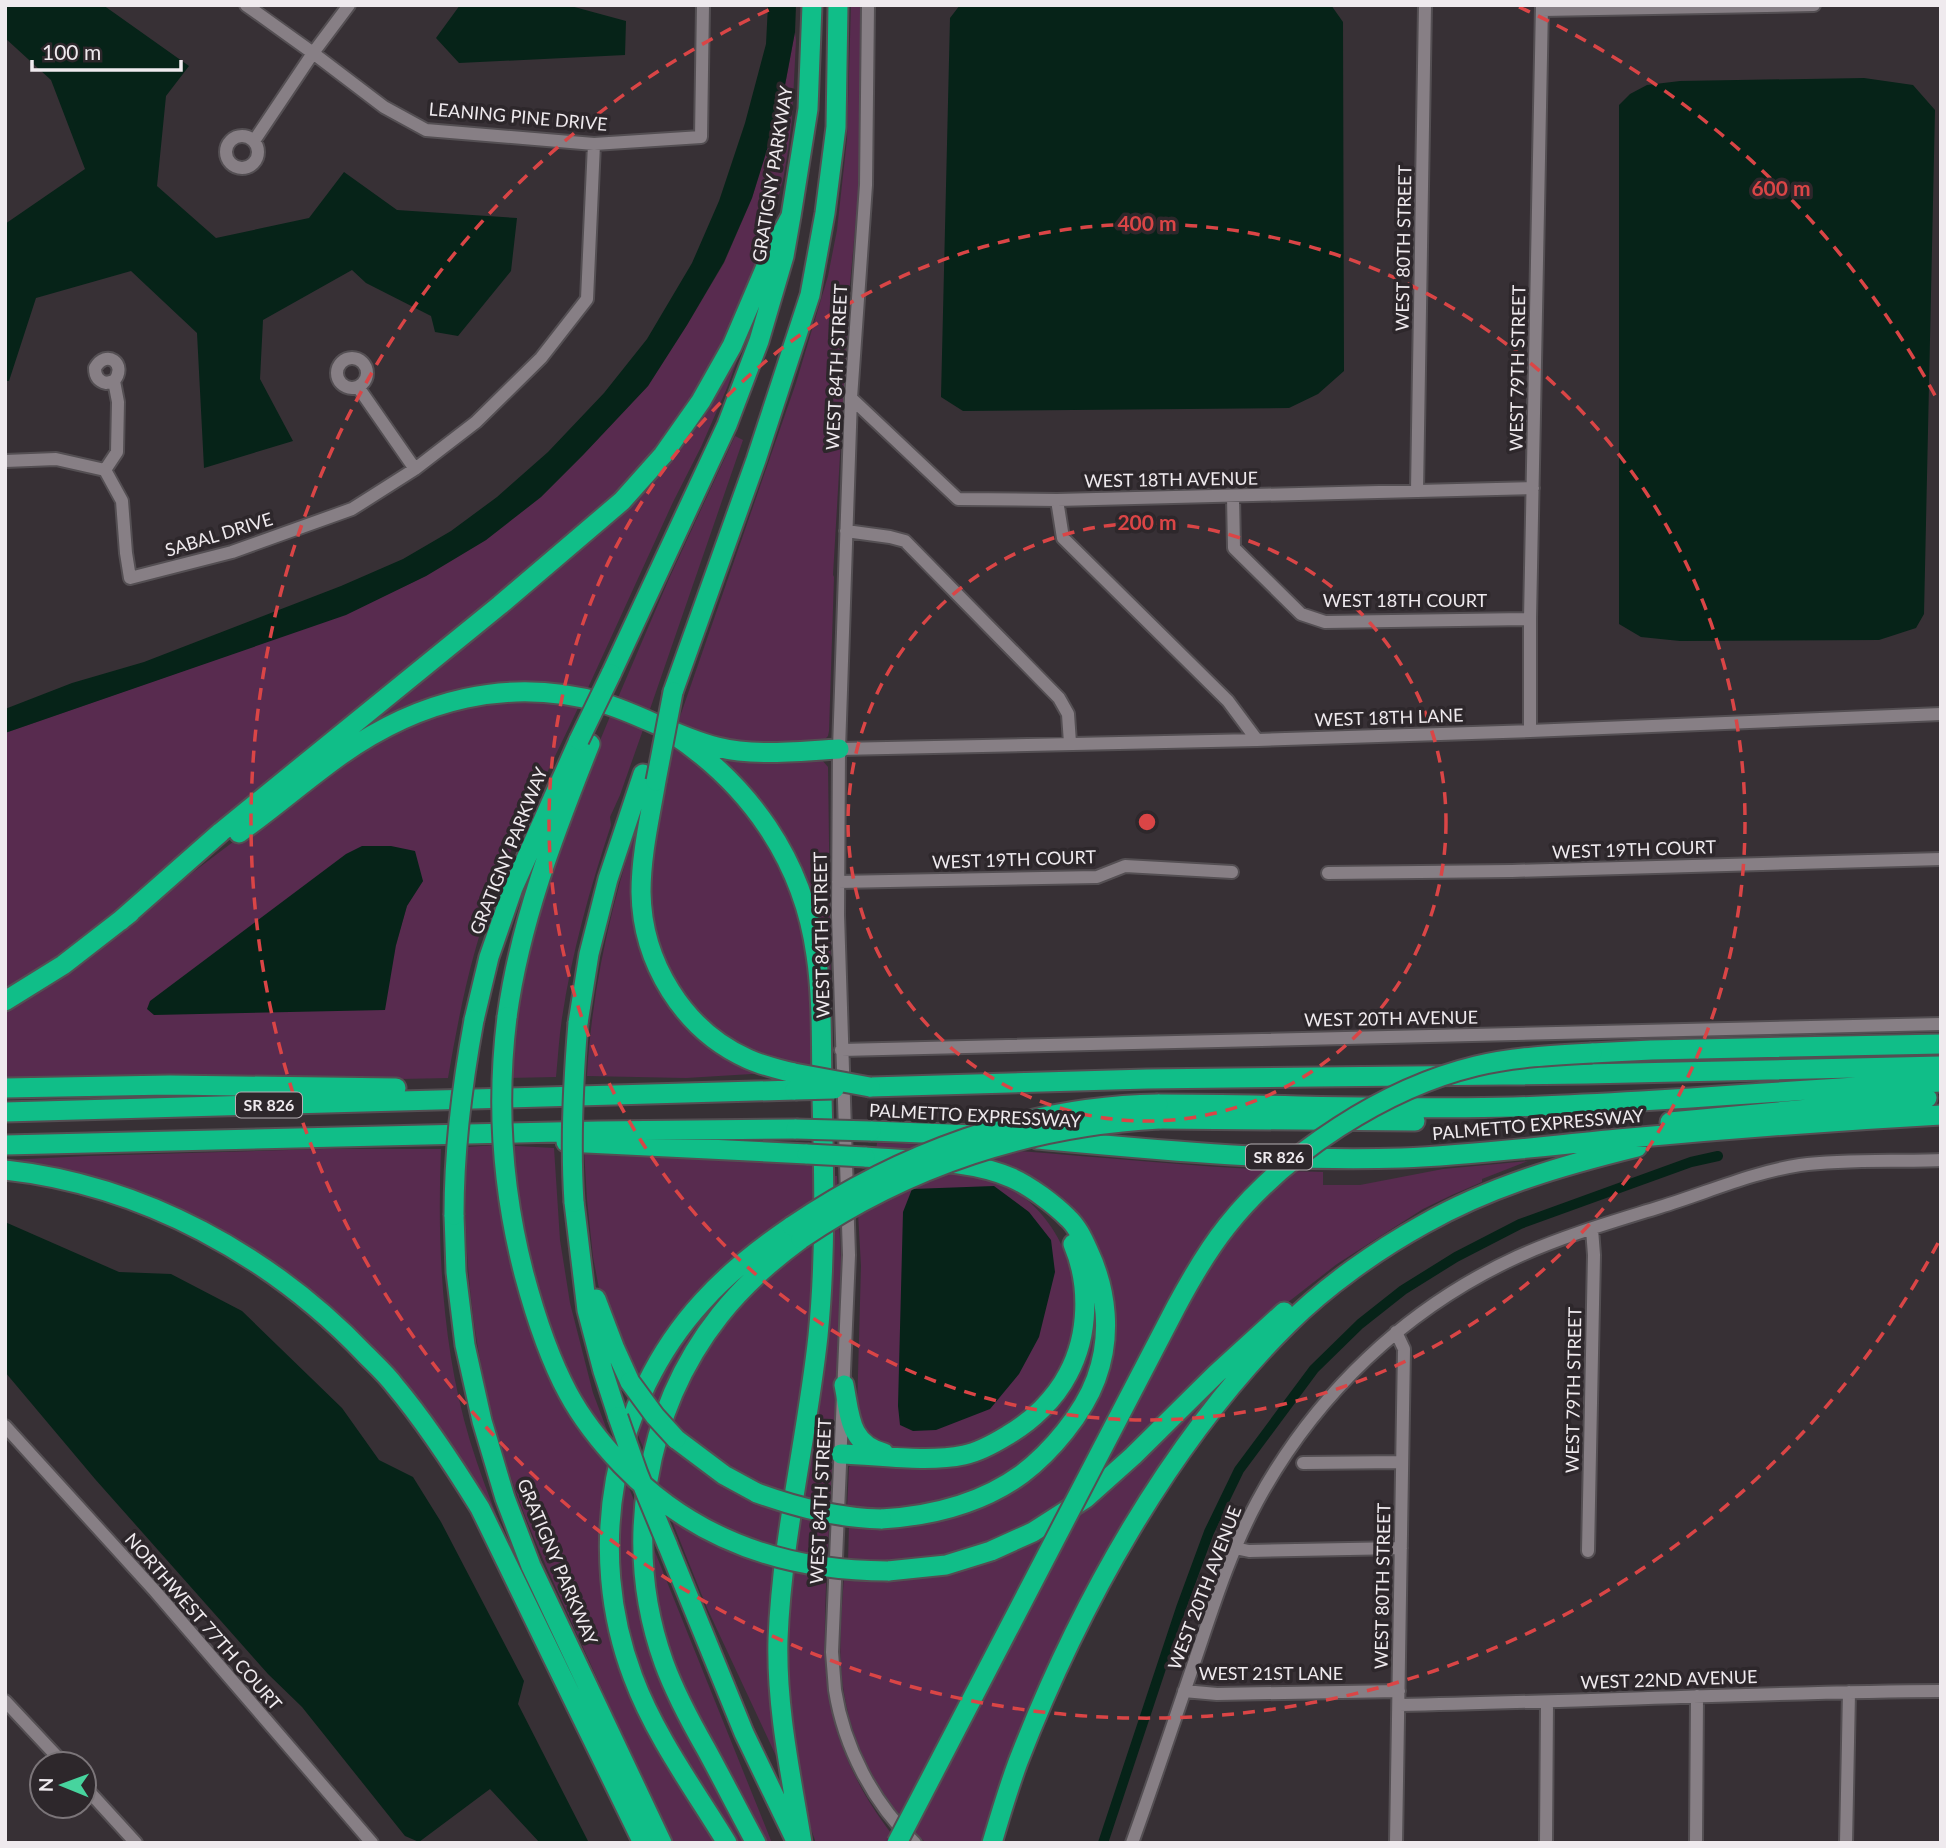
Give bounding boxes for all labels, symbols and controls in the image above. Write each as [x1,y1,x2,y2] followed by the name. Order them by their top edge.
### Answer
[32,28,180,72] scale bar
[42,39,101,64] text: 100 m
[747,83,797,264] street label: GRATIGNY PARKWAY
[428,97,608,135] street label: LEANING PINE DRIVE
[1391,164,1415,331] street label: WEST 80TH STREET
[1751,175,1811,200] text: 600 m
[1117,210,1177,235] text: 400 m
[821,283,851,451] street label: WEST 84TH STREET
[1505,284,1529,451] street label: WEST 79TH STREET
[1084,466,1258,492] street label: WEST 18TH AVENUE
[162,507,275,561] street label: SABAL DRIVE
[1117,509,1177,534] text: 200 m
[1323,589,1487,611] street label: WEST 18TH COURT
[1314,703,1464,731] street label: WEST 18TH LANE
[464,763,552,937] street label: GRATIGNY PARKWAY
[1135,810,1159,834] centre of rings
[1551,835,1717,863] street label: WEST 19TH COURT
[931,845,1097,873] street label: WEST 19TH COURT
[809,851,833,1018] street label: WEST 84TH STREET
[1304,1005,1478,1031] street label: WEST 20TH AVENUE
[236,1092,302,1118] road number: SR 826
[869,1098,1082,1132] street label: PALMETTO EXPRESSWAY
[1431,1104,1645,1144] street label: PALMETTO EXPRESSWAY
[1246,1144,1312,1170] road number: SR 826
[1561,1306,1585,1473] street label: WEST 79TH STREET
[805,1417,835,1585] street label: WEST 84TH STREET
[513,1475,603,1649] street label: GRATIGNY PARKWAY
[1370,1502,1394,1669] street label: WEST 80TH STREET
[1163,1503,1246,1673] street label: WEST 20TH AVENUE
[121,1528,287,1715] street label: NORTHWEST 77TH COURT
[1199,1662,1343,1684] street label: WEST 21ST LANE
[1580,1665,1758,1693] street label: WEST 22ND AVENUE
[28,1750,98,1820] north arrow
[34,1777,57,1792] text: N

